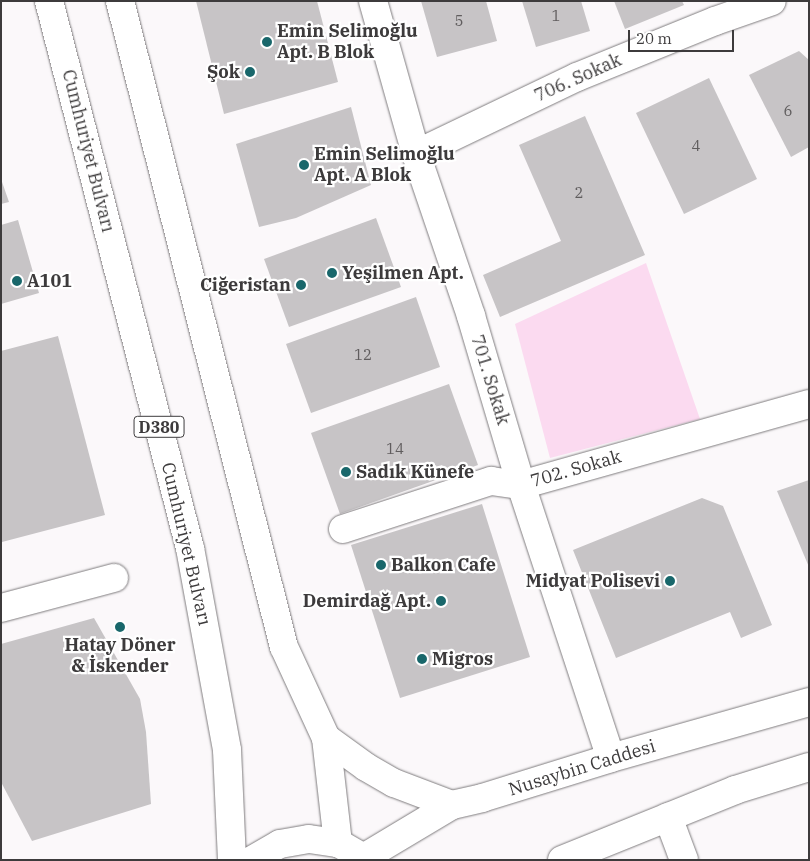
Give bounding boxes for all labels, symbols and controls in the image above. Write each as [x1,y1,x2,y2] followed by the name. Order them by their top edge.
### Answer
[552,7,560,25] house number: 1
[455,12,463,30] house number: 5
[630,20,736,52] scale bar
[277,21,418,64] place label: Emin Selimoğlu Apt. B Blok
[636,29,672,48] text: 20 m
[261,36,273,48] marker: Emin Selimoğlu Apt. B Blok
[531,49,625,107] street label: 706. Sokak
[207,61,240,83] place label: Şok
[244,66,256,78] marker: Şok
[57,67,119,235] street label: Cumhuriyet Bulvarı
[784,102,792,120] house number: 6
[692,137,700,155] house number: 4
[314,144,455,186] place label: Emin Selimoğlu Apt. A Blok
[298,159,310,171] marker: Emin Selimoğlu Apt. A Blok
[575,184,583,202] house number: 2
[342,262,464,284] place label: Yeşilmen Apt.
[326,267,338,279] marker: Yeşilmen Apt.
[27,270,72,292] place label: A101
[200,274,291,296] place label: Ciğeristan
[11,275,23,287] marker: A101
[295,279,307,291] marker: Ciğeristan
[466,332,514,428] street label: 701. Sokak
[354,346,372,364] house number: 12
[133,414,185,441] road number: D380
[386,440,404,458] house number: 14
[528,446,624,492] street label: 702. Sokak
[157,460,215,628] street label: Cumhuriyet Bulvarı
[356,461,474,483] place label: Sadık Künefe
[340,466,352,478] marker: Sadık Künefe
[391,554,496,576] place label: Balkon Cafe
[375,559,387,571] marker: Balkon Cafe
[526,570,660,592] place label: Midyat Polisevi
[664,575,676,587] marker: Midyat Polisevi
[303,590,431,612] place label: Demirdağ Apt.
[435,595,447,607] marker: Demirdağ Apt.
[114,621,126,633] marker: Hatay Döner & İskender
[64,635,176,678] place label: Hatay Döner & İskender
[432,648,493,670] place label: Migros
[416,653,428,665] marker: Migros
[506,735,658,801] street label: Nusaybin Caddesi

